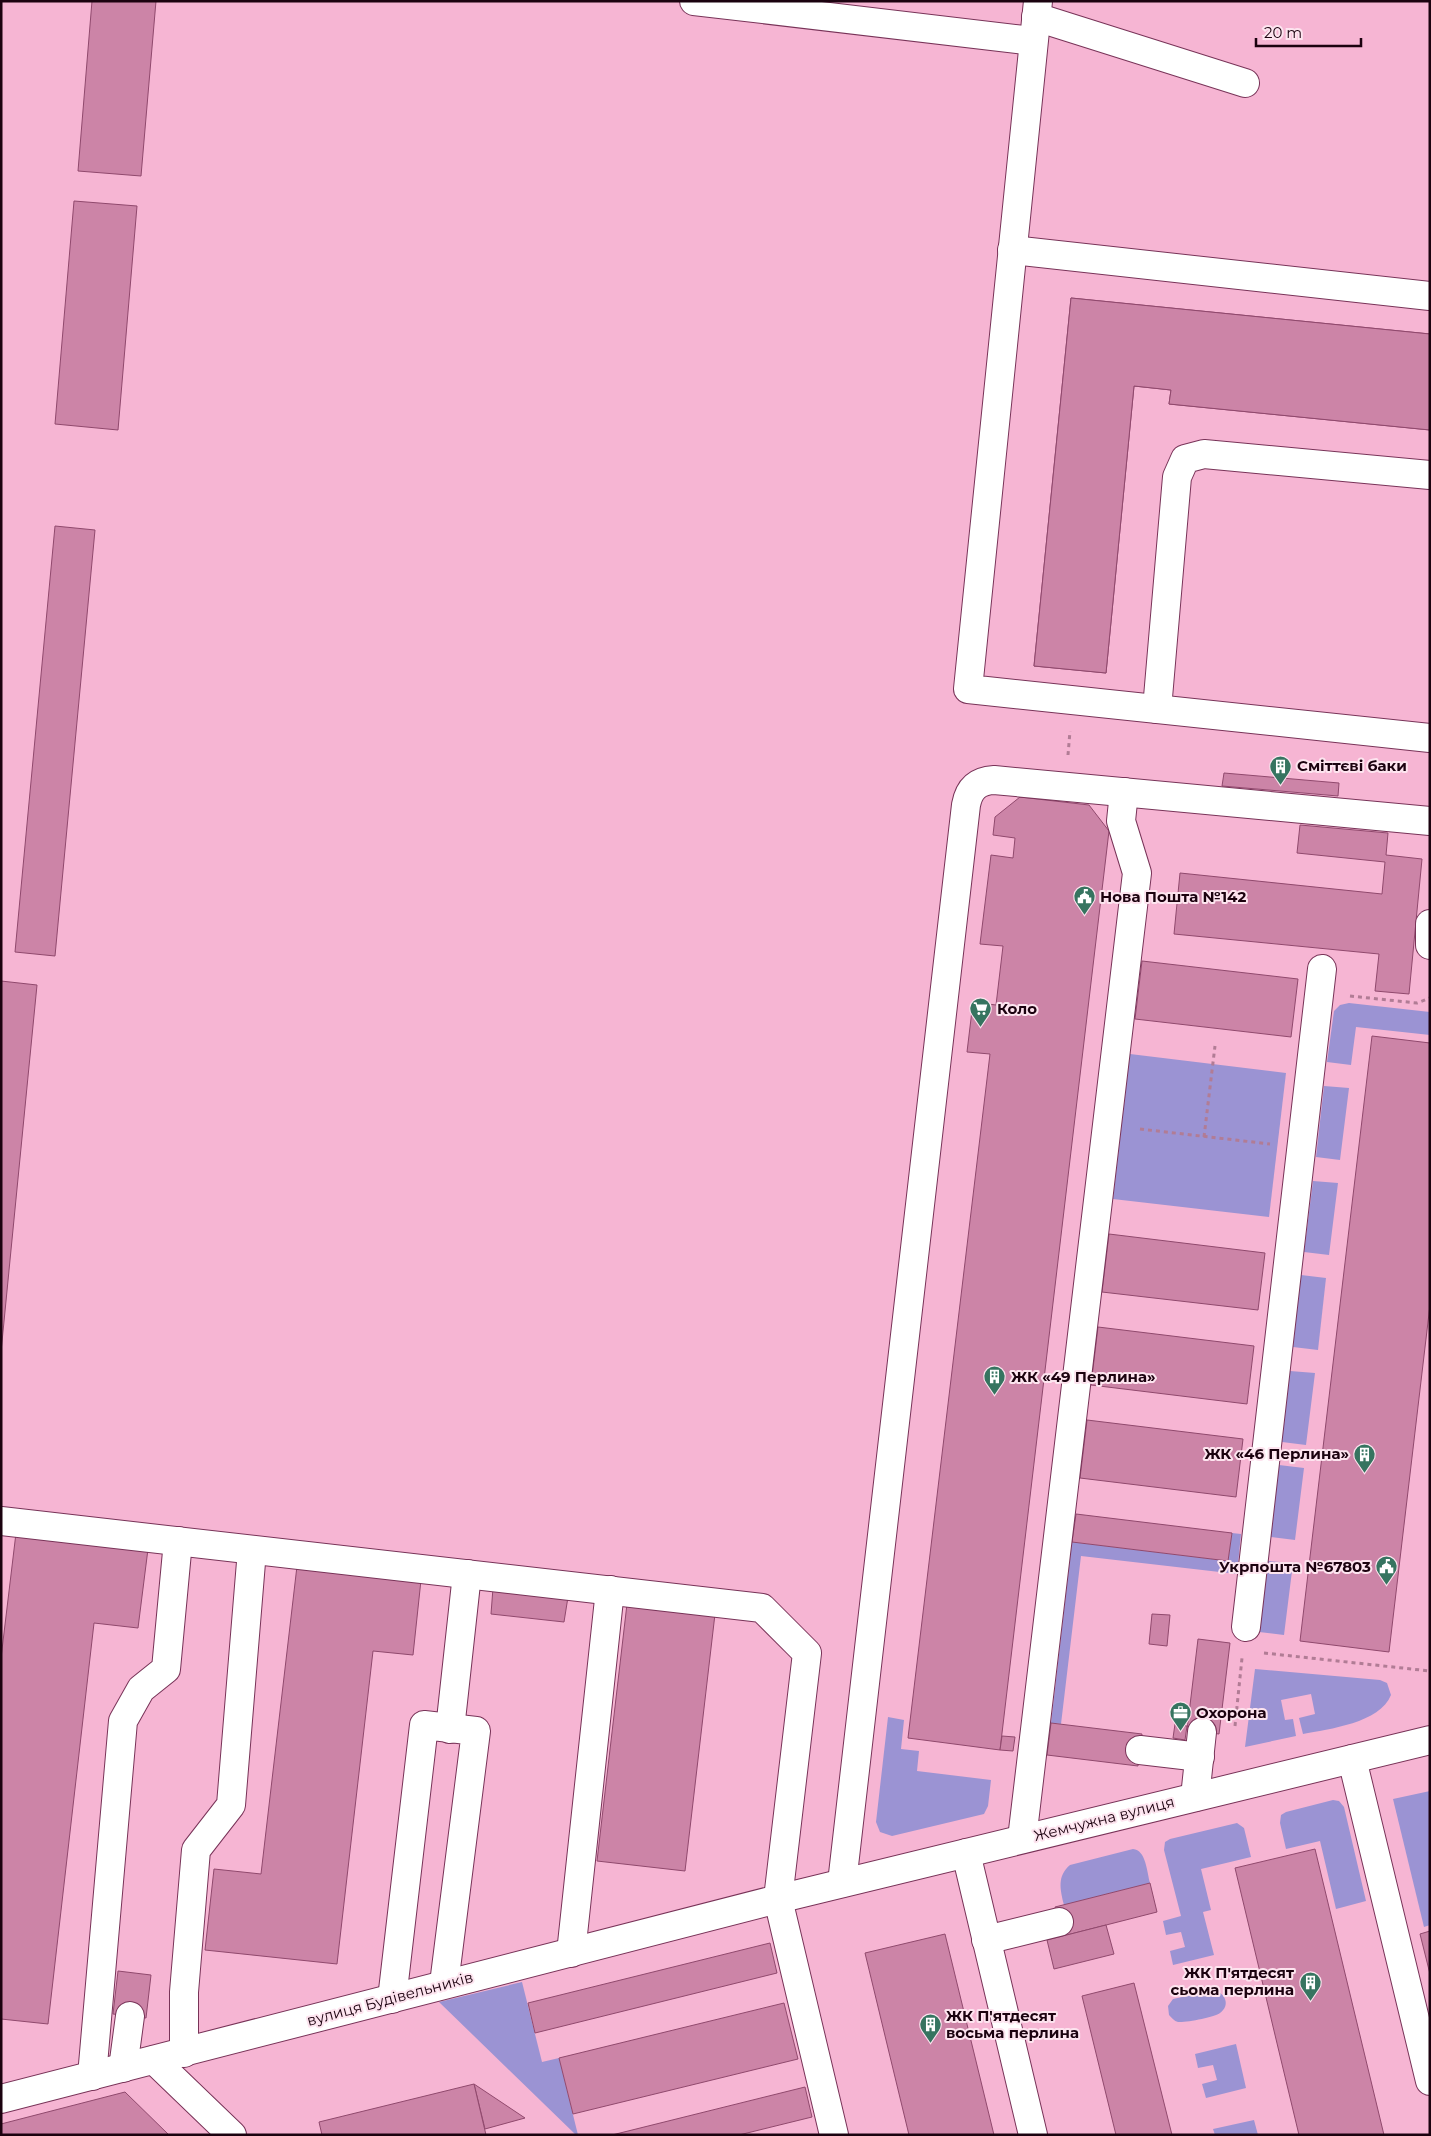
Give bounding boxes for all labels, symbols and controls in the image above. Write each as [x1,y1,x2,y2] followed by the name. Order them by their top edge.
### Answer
[1256,15,1361,47] scale bar
[1264,23,1302,42] text: 20 m
[1269,754,1293,785] building icon: Сміттєві баки
[1297,756,1407,775] place label: Сміттєві баки
[1072,885,1096,916] public building icon: Нова Пошта №142
[1100,887,1246,906] place label: Нова Пошта №142
[969,997,993,1028] supermarket icon: Коло
[997,999,1037,1018] place label: Коло
[983,1365,1007,1396] building icon: ЖК «49 Перлина»
[1011,1367,1156,1386] place label: ЖК «49 Перлина»
[1353,1442,1377,1473] building icon: ЖК «46 Перлина»
[1204,1444,1349,1463] place label: ЖК «46 Перлина»
[1375,1555,1399,1586] public building icon: Укрпошта №67803
[1219,1557,1371,1576] place label: Укрпошта №67803
[1168,1701,1192,1732] office icon: Охорона
[1196,1703,1267,1722] place label: Охорона
[1032,1792,1176,1845] street label: Жемчужна вулиця
[1170,1963,1294,1999] place label: ЖК П'ятдесят сьома перлина
[305,1967,475,2030] street label: вулиця Будівельників
[1298,1970,1322,2001] building icon: ЖК П'ятдесят сьома перлина
[946,2006,1079,2042] place label: ЖК П'ятдесят восьма перлина
[918,2013,942,2044] building icon: ЖК П'ятдесят восьма перлина

